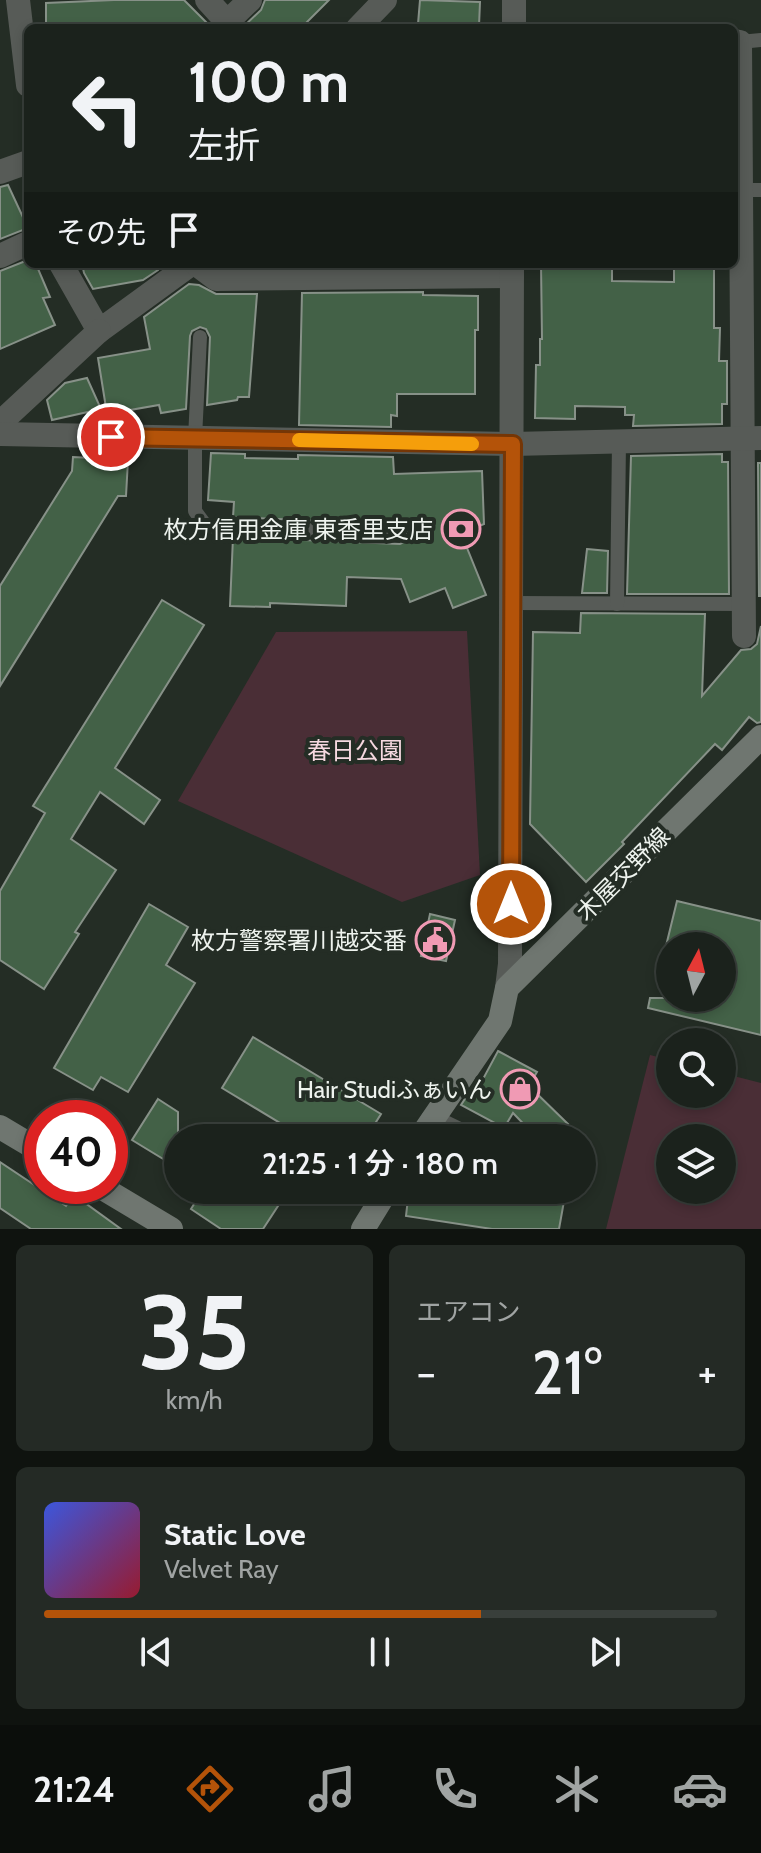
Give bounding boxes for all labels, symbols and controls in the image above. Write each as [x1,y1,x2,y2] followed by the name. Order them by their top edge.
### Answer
[188,48,349,116] text: 100 m
[56,56,160,160] icon: left
[188,123,260,167] text: 左折
[162,208,206,252] icon: arrive
[56,214,146,251] text: その先
[77,403,145,471] pin
[89,415,133,459] icon: arrive
[440,508,482,550] bank icon: 枚方信用金庫 東香里支店
[164,515,433,544] place label: 枚方信用金庫 東香里支店
[307,736,403,765] park label: 春日公園
[570,821,676,927] street label: 木屋交野線
[469,862,553,946] position arrow
[414,919,456,961] public building icon: 枚方警察署川越交番
[191,926,407,955] place label: 枚方警察署川越交番
[656,932,736,1012] north arrow
[656,932,736,1204] map controls
[656,1028,736,1108] button: search
[499,1068,541,1110] shop icon: Hair Studiふぁいん
[297,1075,492,1104] place label: Hair Studiふぁいん
[24,1100,128,1204] speed limit sign: 40
[656,1124,736,1204] button: layers
[262,1145,498,1182] text: 21:25 · 1 分 · 180 m
[138,1269,250,1395] text: 35
[417,1296,521,1328] text: エアコン
[532,1336,602,1409] text: 21°
[417,1346,436,1399] text: −
[698,1346,717,1399] text: +
[166,1384,223,1416] text: km/h
[164,1516,306,1553] text: Static Love
[164,1553,279,1585] text: Velvet Ray
[134,1630,178,1674] icon: previous
[358,1630,402,1674] icon: pause
[583,1630,627,1674] icon: next
[182,1761,238,1817] icon: directions
[304,1761,360,1817] icon: music
[427,1761,483,1817] icon: phone
[549,1761,605,1817] icon: climate
[672,1761,728,1817] icon: car
[33,1767,115,1811] text: 21:24

